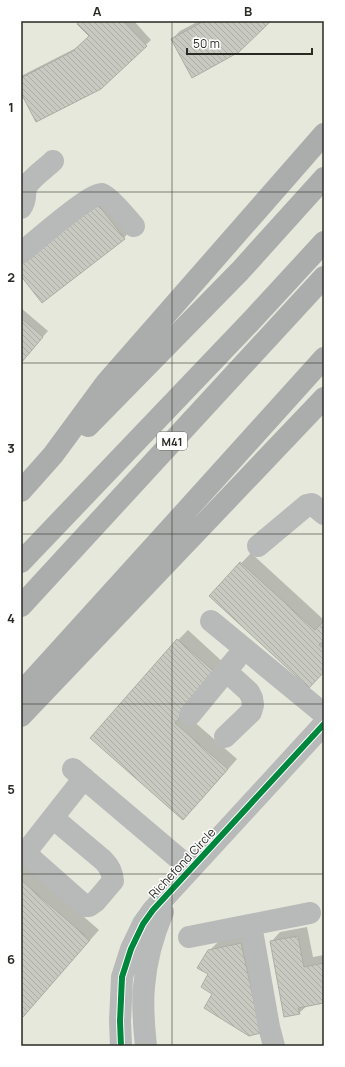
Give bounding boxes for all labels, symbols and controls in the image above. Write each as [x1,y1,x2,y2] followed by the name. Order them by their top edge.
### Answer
[93,2,102,20] text: A
[244,2,252,20] text: B
[187,30,312,56] scale bar
[193,35,220,52] text: 50 m
[8,98,14,116] text: 1
[7,268,15,286] text: 2
[157,432,187,450] road number: M41
[7,439,15,457] text: 3
[7,609,15,627] text: 4
[7,780,15,798] text: 5
[145,824,219,902] street label: Richefond Circle
[7,950,15,968] text: 6

